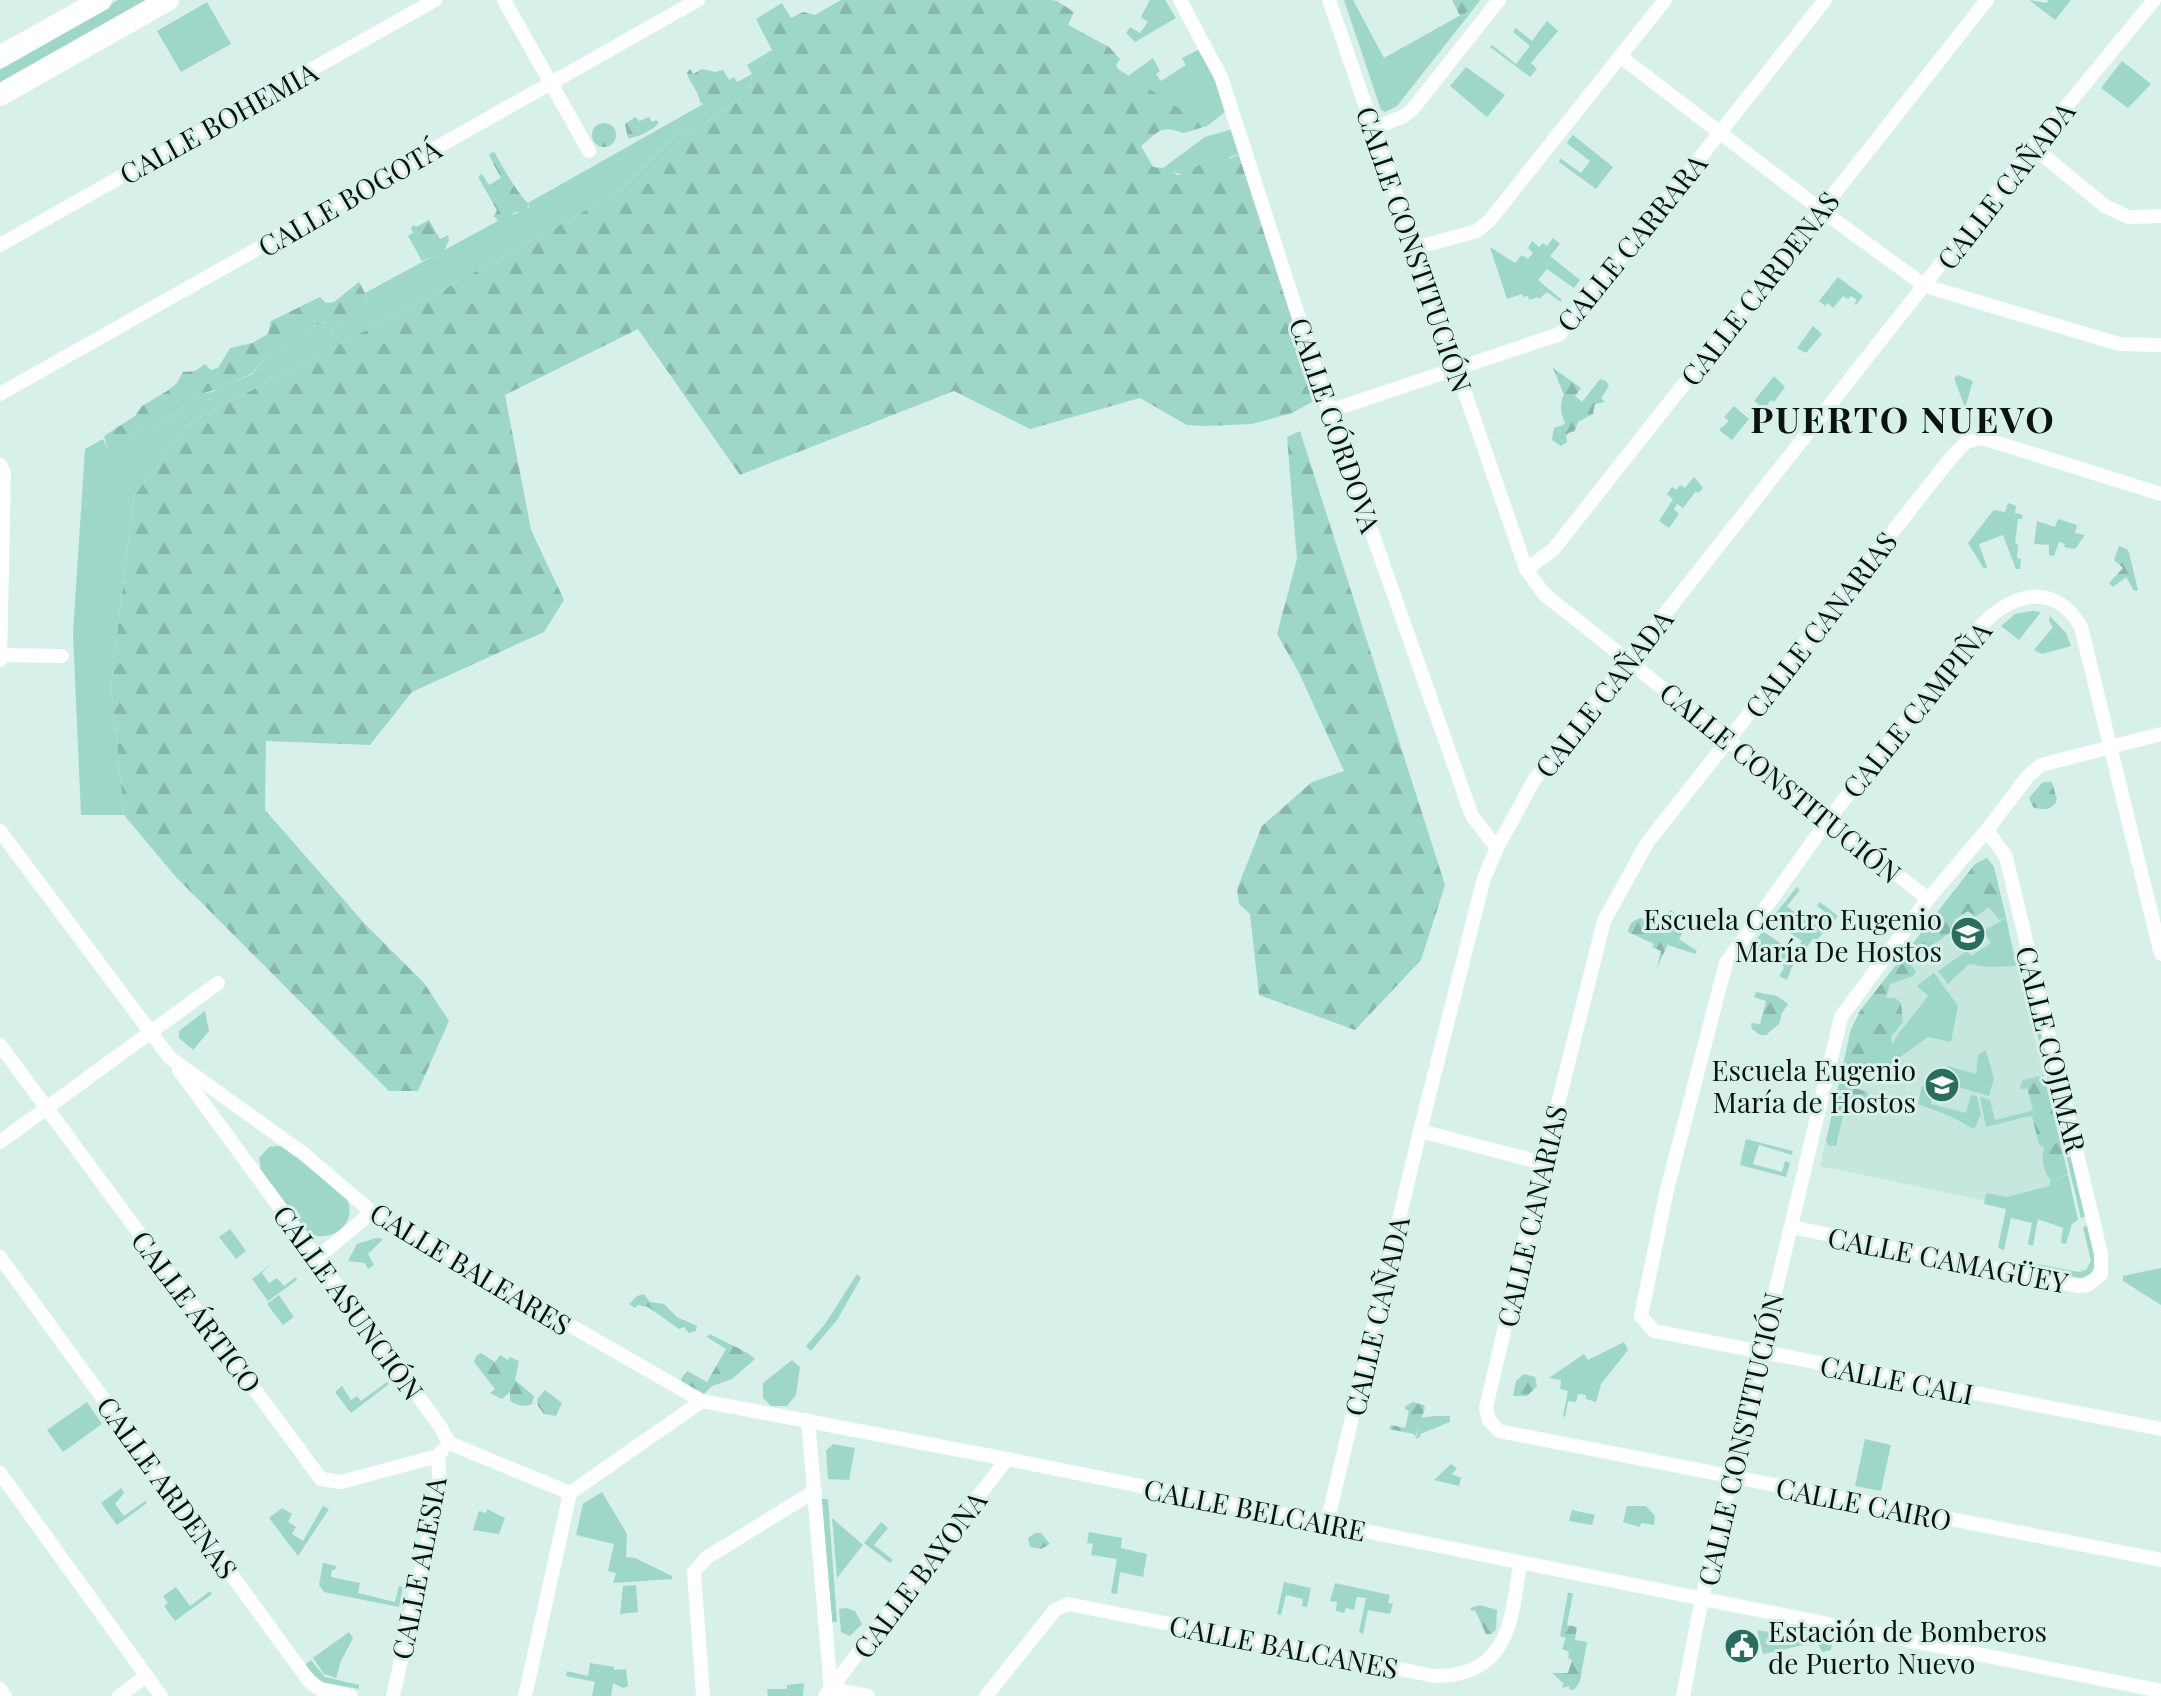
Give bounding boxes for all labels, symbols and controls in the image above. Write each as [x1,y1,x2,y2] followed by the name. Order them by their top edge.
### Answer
[112,52,324,192] street label: CALLE BOHEMIA
[1928,93,2082,277] street label: CALLE CAÑADA
[1349,101,1481,397] street label: CALLE CONSTITUCIÓN
[251,129,448,264] street label: CALLE BOGOTÁ
[1548,145,1714,339] street label: CALLE CARRARA
[1671,183,1847,393] street label: CALLE CARDENAS
[1282,312,1390,538] street label: CALLE CÓRDOVA
[1750,394,2056,442] district label: PUERTO NUEVO
[1736,523,1904,725] street label: CALLE CANARIAS
[1526,601,1680,785] street label: CALLE CAÑADA
[1833,613,1999,805] street label: CALLE CAMPIÑA
[1653,673,1909,891] street label: CALLE CONSTITUCIÓN
[1643,900,1942,969] place label: Escuela Centro Eugenio María De Hostos
[1949,915,1987,953] school or university icon: Escuela Centro Eugenio María De Hostos
[2008,942,2096,1157] street label: CALLE COJIMAR
[1712,1051,1916,1120] place label: Escuela Eugenio María de Hostos
[1923,1066,1961,1104] school or university icon: Escuela Eugenio María de Hostos
[1487,1101,1575,1331] street label: CALLE CANARIAS
[364,1193,578,1343] street label: CALLE BALEARES
[266,1197,432,1407] street label: CALLE ASUNCIÓN
[1335,1212,1417,1419] street label: CALLE CAÑADA
[1825,1218,2072,1301] street label: CALLE CAMAGÜEY
[124,1222,270,1400] street label: CALLE ÁRTICO
[1688,1289,1792,1589] street label: CALLE CONSTITUCIÓN
[1817,1346,1977,1412] street label: CALLE CALI
[89,1388,247,1586] street label: CALLE ARDENAS
[1773,1468,1955,1538] street label: CALLE CAIRO
[1141,1469,1369,1549] street label: CALLE BELCAIRE
[382,1473,454,1662] street label: CALLE ALESIA
[844,1483,994,1665] street label: CALLE BAYONA
[1166,1606,1402,1686] street label: CALLE BALCANES
[1768,1612,2047,1681] place label: Estación de Bomberos de Puerto Nuevo
[1723,1627,1761,1665] public building icon: Estación de Bomberos de Puerto Nuevo

